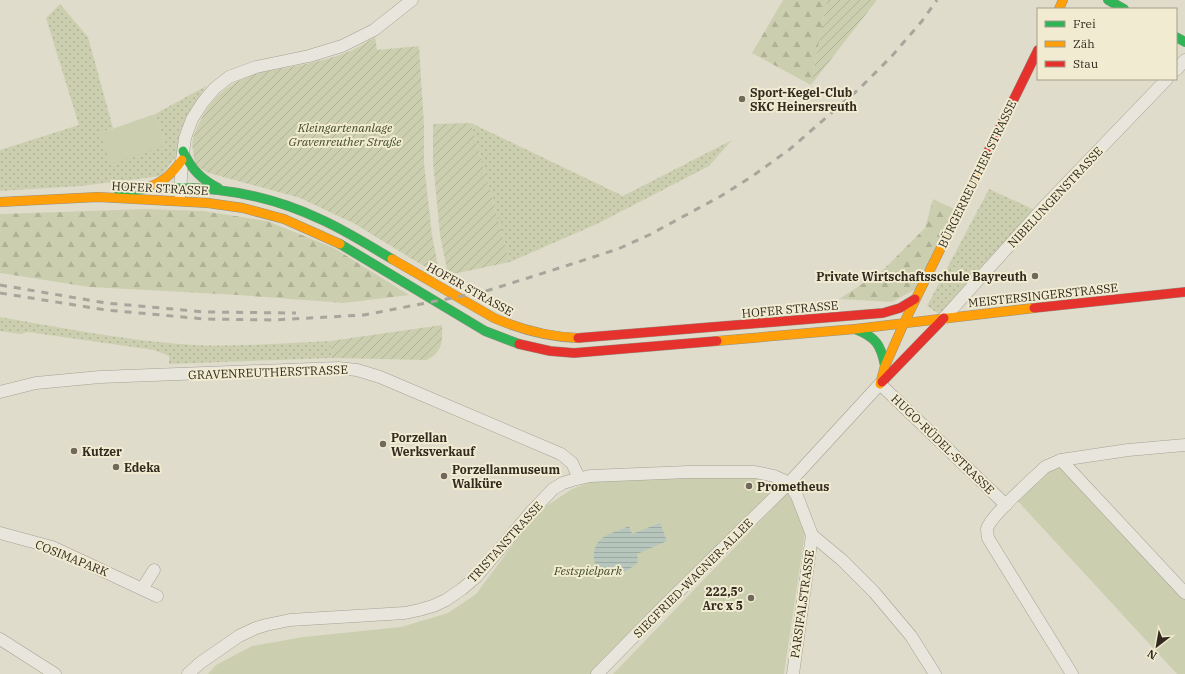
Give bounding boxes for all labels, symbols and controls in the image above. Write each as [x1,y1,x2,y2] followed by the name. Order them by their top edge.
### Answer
[1037,8,1177,80] legend
[1073,16,1096,31] text: Frei
[1073,36,1095,51] text: Zäh
[1073,56,1099,71] text: Stau
[750,85,857,114] place label: Sport-Kegel-Club SKC Heinersreuth
[737,94,747,104] marker: Sport-Kegel-Club SKC Heinersreuth
[935,98,1019,250] street label: BÜRGERREUTHER STRASSE
[289,120,402,149] park label: Kleingartenanlage Gravenreuther Straße
[1004,143,1106,251] street label: NIBELUNGENSTRASSE
[111,178,209,198] street label: HOFER STRASSE
[424,259,516,319] street label: HOFER STRASSE
[816,269,1027,284] place label: Private Wirtschaftsschule Bayreuth
[1030,271,1040,281] marker: Private Wirtschaftsschule Bayreuth
[967,280,1119,310] street label: MEISTERSINGERSTRASSE
[741,297,839,321] street label: HOFER STRASSE
[188,362,348,382] street label: GRAVENREUTHERSTRASSE
[888,391,998,497] street label: HUGO-RÜDEL-STRASSE
[391,430,476,459] place label: Porzellan Werksverkauf
[378,439,388,449] marker: Porzellan Werksverkauf
[82,444,122,459] place label: Kutzer
[69,446,79,456] marker: Kutzer
[124,460,161,475] place label: Edeka
[111,462,121,472] marker: Edeka
[452,462,560,491] place label: Porzellanmuseum Walküre
[439,471,449,481] marker: Porzellanmuseum Walküre
[757,479,829,494] place label: Prometheus
[744,481,754,491] marker: Prometheus
[464,498,546,586] street label: TRISTANSTRASSE
[630,515,756,641] street label: SIEGFRIED-WAGNER-ALLEE
[33,536,111,580] street label: COSIMAPARK
[787,549,817,659] street label: PARSIFALSTRASSE
[553,563,623,578] park label: Festspielpark
[702,584,743,613] place label: 222,5º Arc x 5
[746,593,756,603] marker: 222,5º Arc x 5
[1137,626,1177,666] north arrow
[1144,646,1159,663] text: N

